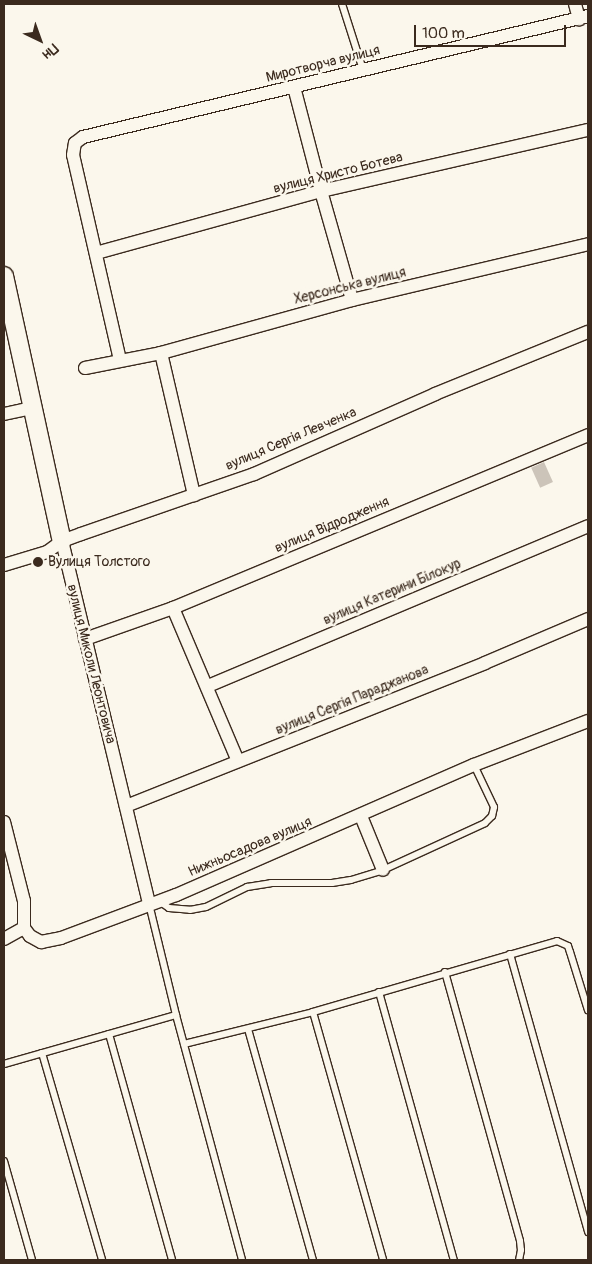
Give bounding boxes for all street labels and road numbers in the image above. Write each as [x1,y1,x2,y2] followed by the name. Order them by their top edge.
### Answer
[264,42,382,86] street label: Миротворча вулиця
[272,149,404,197] street label: вулиця Христо Ботева
[292,264,408,308] street label: Херсонська вулиця
[223,404,359,474] street label: вулиця Сергія Левченка
[272,493,392,557] street label: вулиця Відродження
[321,555,463,629] street label: вулиця Катерини Білокур
[63,583,119,745] street label: вулиця Миколи Леонтовича
[273,662,431,738] street label: вулиця Сергія Параджанова
[186,813,314,881] street label: Нижньосадова вулиця

